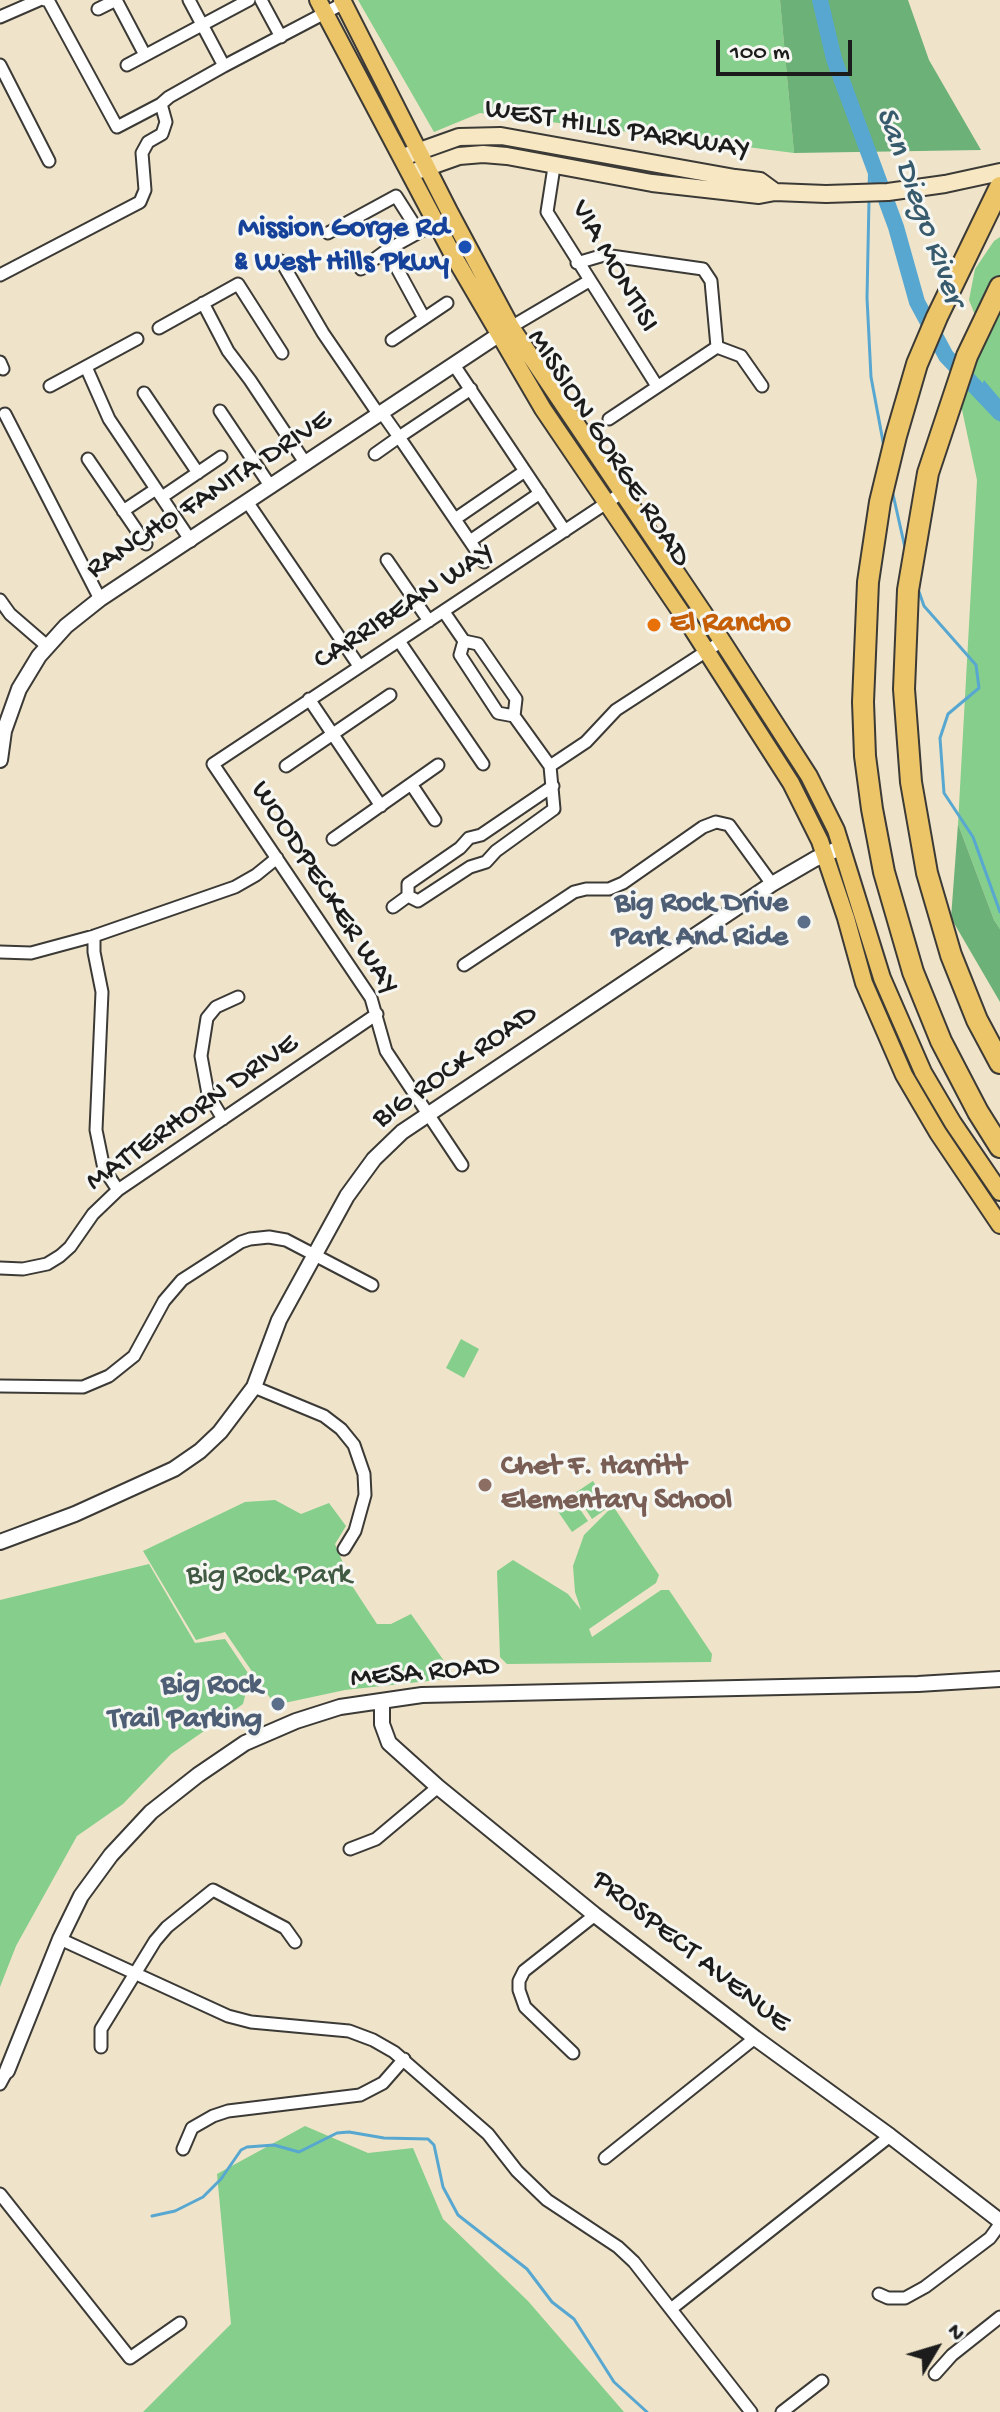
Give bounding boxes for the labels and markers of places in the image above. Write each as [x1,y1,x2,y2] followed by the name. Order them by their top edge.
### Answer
[234,212,449,282] place label: Mission Gorge Rd & West Hills Pkwy
[456,238,474,256] marker: Mission Gorge Rd & West Hills Pkwy
[670,607,791,643] place label: El Rancho
[645,616,663,634] marker: El Rancho
[612,887,788,958] place label: Big Rock Drive Park And Ride
[795,913,813,931] marker: Big Rock Drive Park And Ride
[501,1450,732,1520] place label: Chet F. Harritt Elementary School
[476,1476,494,1494] marker: Chet F. Harritt Elementary School
[108,1669,262,1740] place label: Big Rock Trail Parking
[269,1695,287,1713] marker: Big Rock Trail Parking

